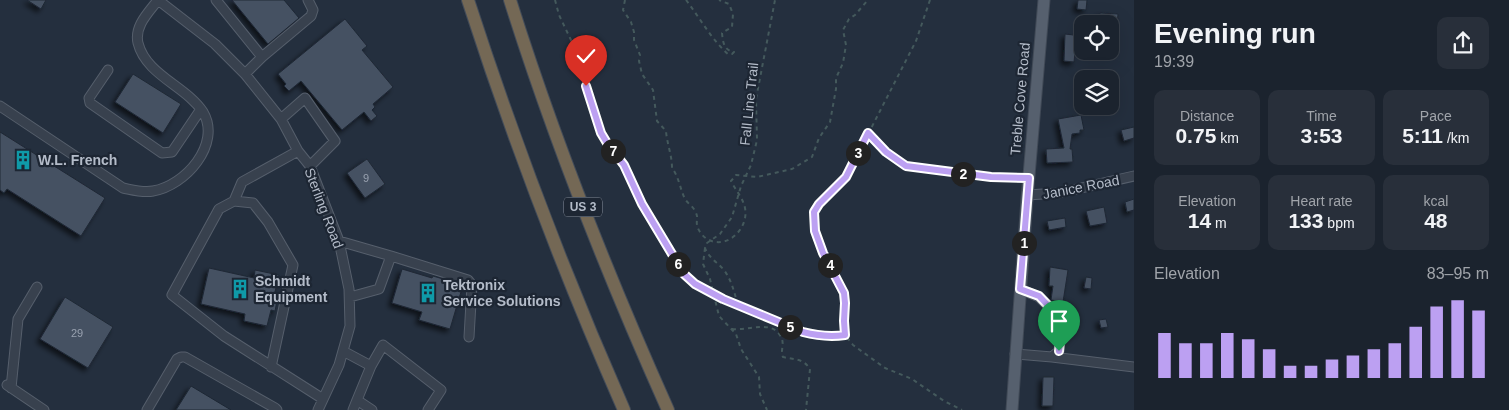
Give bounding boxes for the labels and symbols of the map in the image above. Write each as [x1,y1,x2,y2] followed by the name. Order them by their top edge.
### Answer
[565,35,607,86] pin
[1007,42,1033,156] street label: Treble Cove Road
[737,62,761,146] street label: Fall Line Trail
[600,138,626,164] pin: 7
[846,140,870,166] pin: 3
[12,149,34,171] building icon: W.L. French
[38,152,117,168] place label: W.L. French
[950,162,976,186] pin: 2
[301,166,347,250] street label: Sterling Road
[363,172,369,184] house number: 9
[1041,172,1121,202] street label: Janice Road
[564,198,602,216] road number: US 3
[1012,230,1036,256] pin: 1
[666,252,690,276] pin: 6
[818,252,842,278] pin: 4
[255,273,328,305] place label: Schmidt Equipment
[443,277,561,309] place label: Tektronix Service Solutions
[229,278,251,300] building icon: Schmidt Equipment
[417,282,439,304] building icon: Tektronix Service Solutions
[1038,300,1080,351] pin
[778,314,802,340] pin: 5
[71,327,83,339] house number: 29

